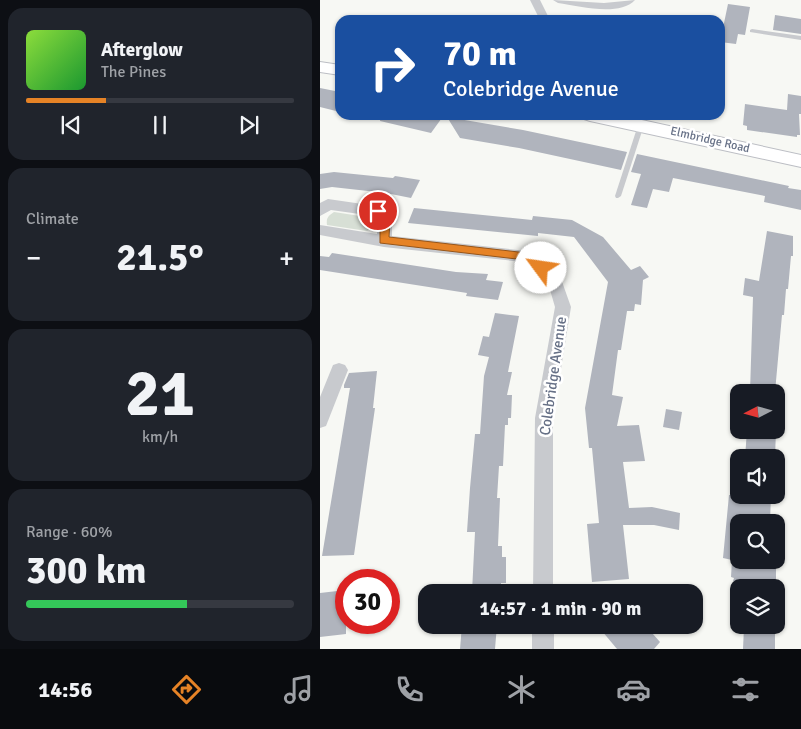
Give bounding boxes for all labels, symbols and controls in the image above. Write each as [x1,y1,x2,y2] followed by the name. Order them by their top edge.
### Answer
[443,32,517,75] text: 70 m
[360,35,425,100] icon: right
[101,38,183,62] text: Afterglow
[101,62,166,82] text: The Pines
[443,75,619,102] text: Colebridge Avenue
[57,111,85,139] icon: previous
[146,111,174,139] icon: pause
[235,111,263,139] icon: next
[669,124,751,156] street label: Elmbridge Road
[357,190,399,232] pin
[364,197,392,225] icon: arrive
[26,209,79,229] text: Climate
[116,234,204,281] text: 21.5°
[26,241,41,275] text: −
[279,241,294,275] text: +
[514,241,566,293] position arrow
[536,315,570,437] street label: Colebridge Avenue
[125,354,195,434] text: 21
[730,384,785,439] north arrow
[730,384,785,634] map controls
[142,427,178,447] text: km/h
[730,449,785,504] button: sound
[730,514,785,569] button: search
[26,522,112,542] text: Range · 60%
[26,547,147,594] text: 300 km
[335,569,400,634] speed limit sign: 30
[730,579,785,634] button: layers
[480,597,641,621] text: 14:57 · 1 min · 90 m
[169,672,204,707] icon: directions
[281,672,316,707] icon: music
[392,672,427,707] icon: phone
[504,672,539,707] icon: climate
[616,672,651,707] icon: car
[728,672,763,707] icon: filters
[38,676,92,703] text: 14:56

